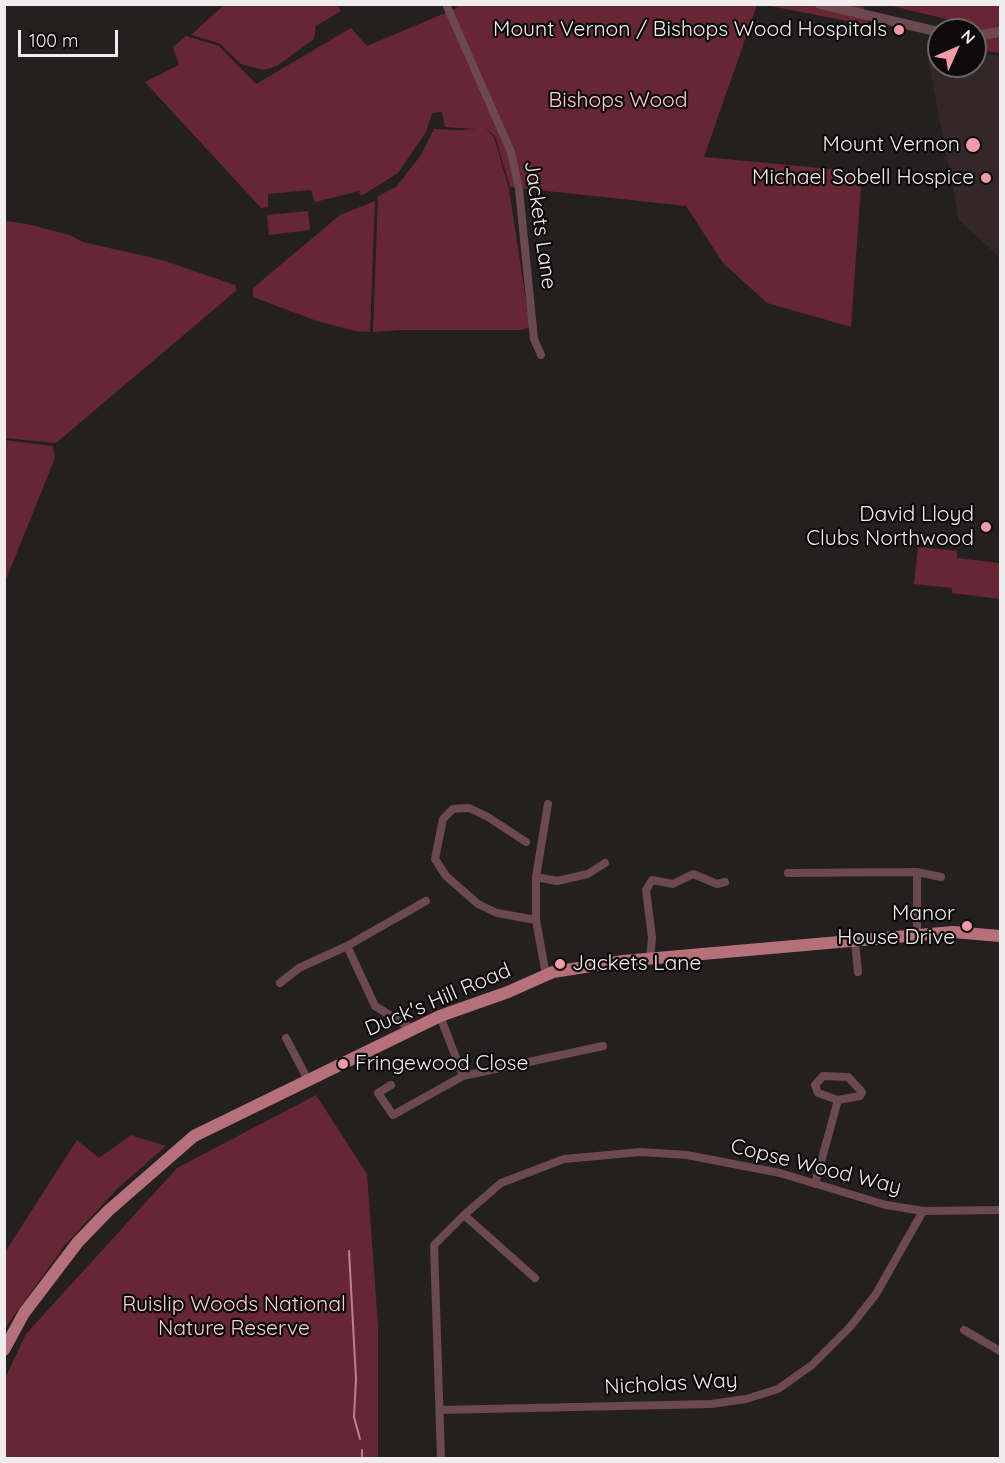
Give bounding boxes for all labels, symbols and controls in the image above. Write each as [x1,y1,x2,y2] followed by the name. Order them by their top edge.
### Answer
[493,17,887,43] place label: Mount Vernon / Bishops Wood Hospitals
[21,18,122,56] scale bar
[927,18,987,78] north arrow
[892,23,906,37] marker: Mount Vernon / Bishops Wood Hospitals
[957,25,980,48] text: N
[29,29,78,52] text: 100 m
[549,88,687,114] park label: Bishops Wood
[823,132,960,158] place label: Mount Vernon
[964,136,982,154] marker: Mount Vernon
[519,159,561,291] street label: Jackets Lane
[752,165,974,191] place label: Michael Sobell Hospice
[979,171,993,185] marker: Michael Sobell Hospice
[806,502,974,552] place label: David Lloyd Clubs Northwood
[979,520,993,534] marker: David Lloyd Clubs Northwood
[837,901,955,951] place label: Manor House Drive
[960,919,974,933] marker: Manor House Drive
[572,951,701,977] place label: Jackets Lane
[553,957,567,971] marker: Jackets Lane
[361,958,515,1042] street label: Duck's Hill Road
[355,1051,528,1077] place label: Fringewood Close
[336,1057,350,1071] marker: Fringewood Close
[728,1134,904,1200] street label: Copse Wood Way
[122,1292,346,1342] park label: Ruislip Woods National Nature Reserve
[604,1368,738,1400] street label: Nicholas Way

